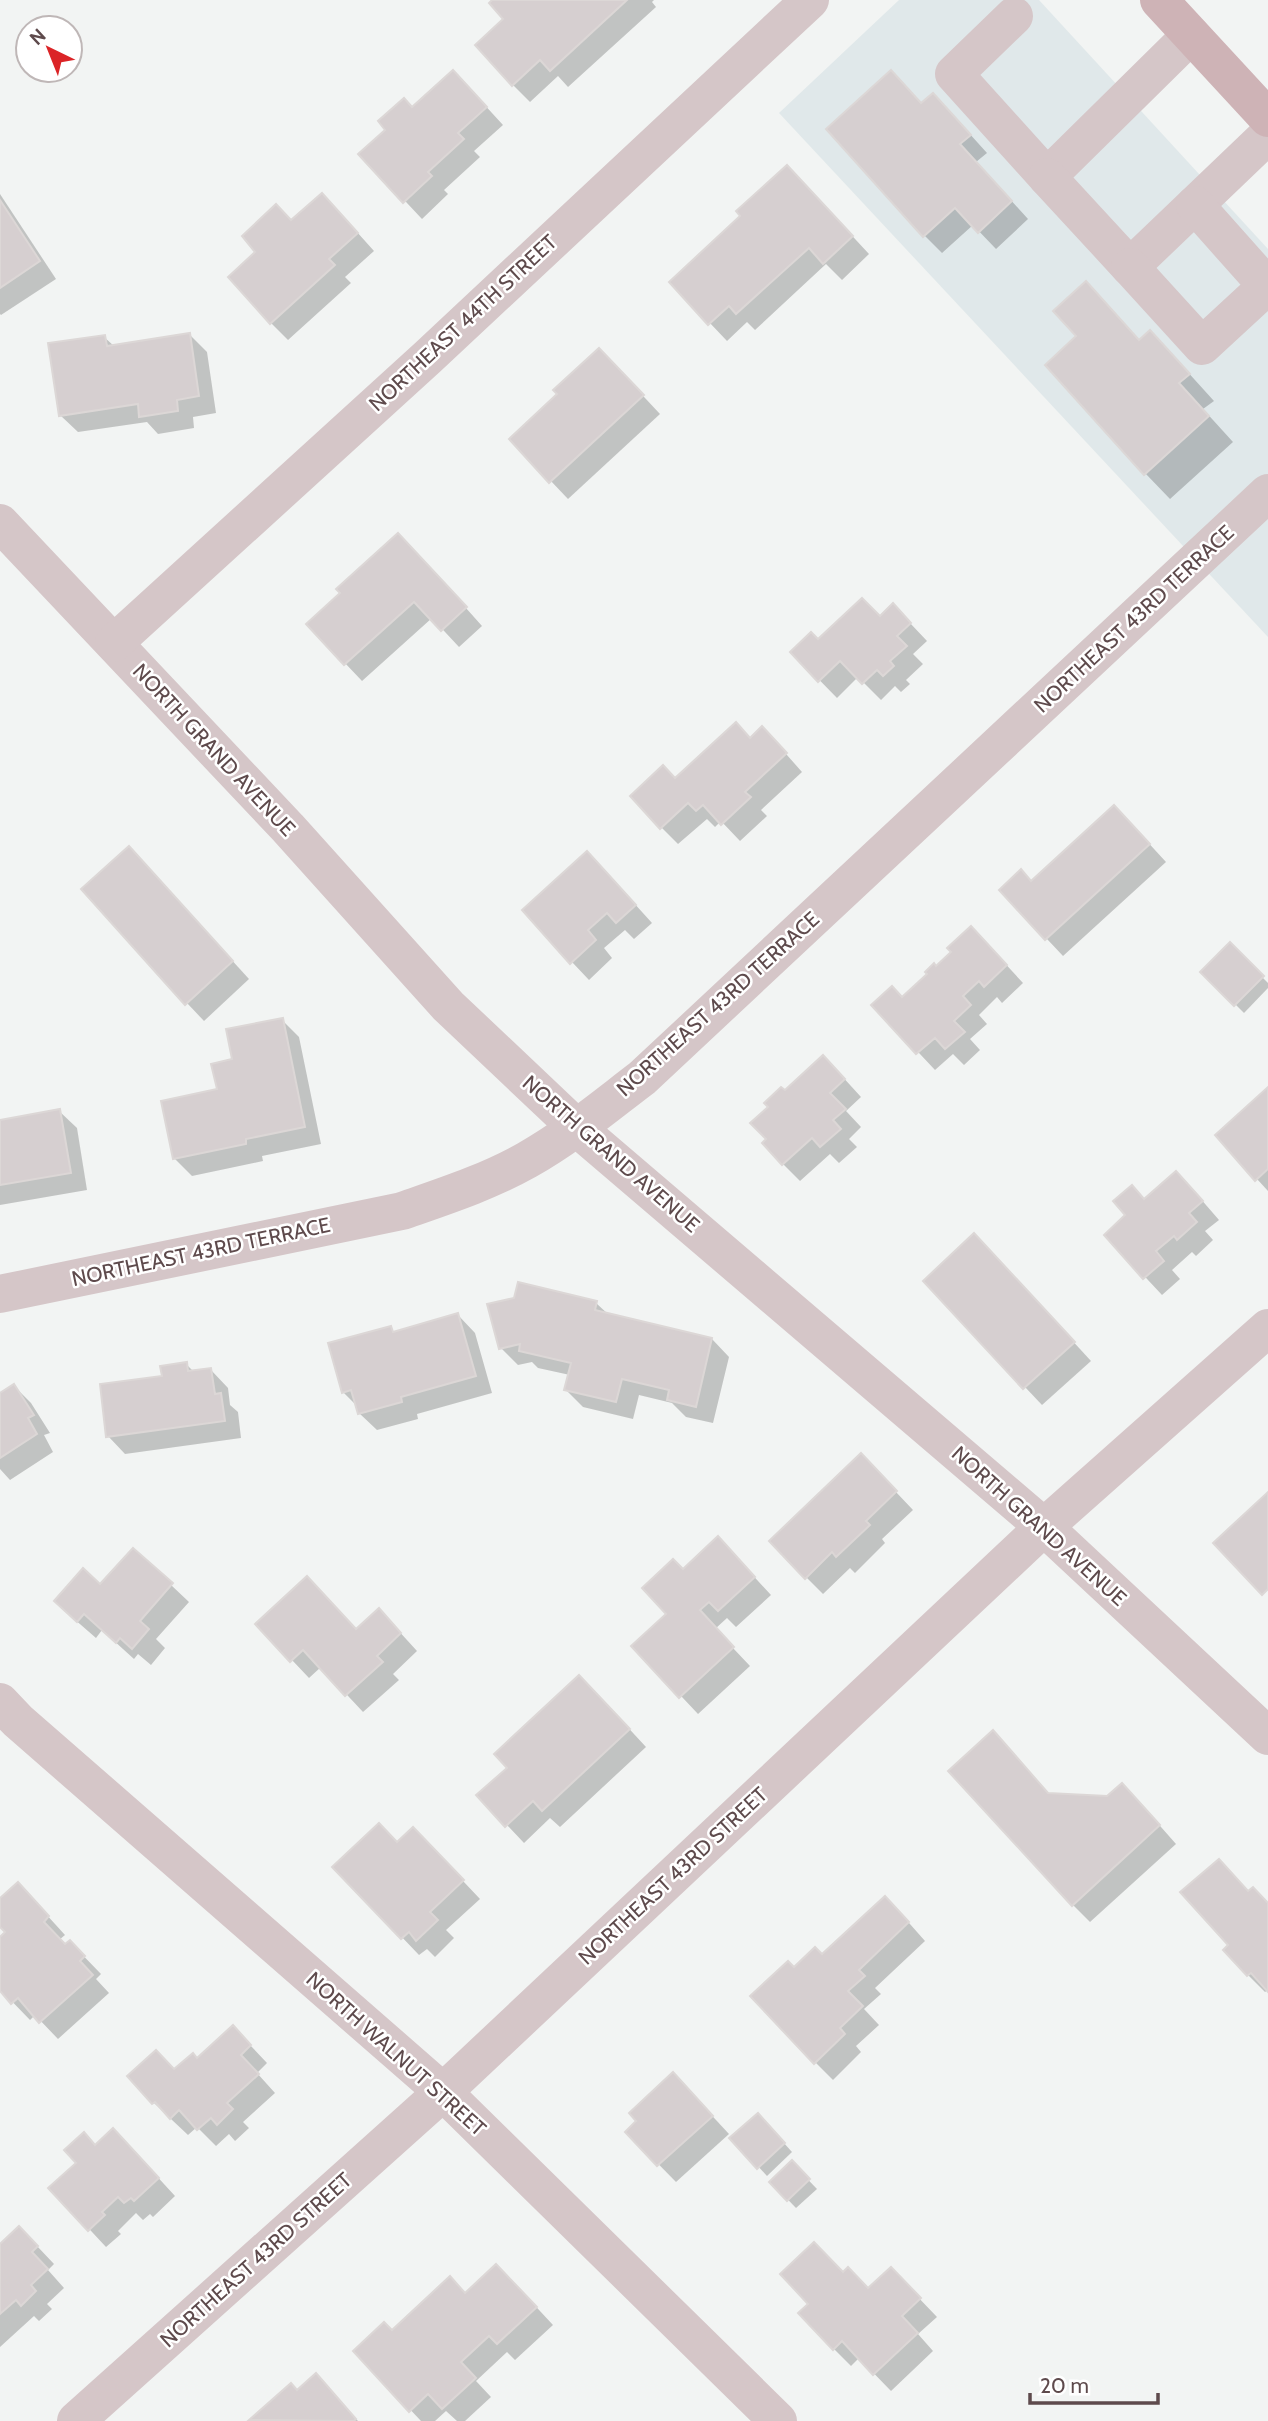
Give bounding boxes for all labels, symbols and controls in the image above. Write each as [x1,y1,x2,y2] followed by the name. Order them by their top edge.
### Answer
[14,14,84,84] north arrow
[25,24,51,50] text: N
[364,229,562,416] street label: NORTHEAST 44TH STREET
[1029,520,1239,718] street label: NORTHEAST 43RD TERRACE
[128,658,301,841] street label: NORTH GRAND AVENUE
[611,906,824,1101] street label: NORTHEAST 43RD TERRACE
[518,1070,705,1237] street label: NORTH GRAND AVENUE
[69,1212,332,1291] street label: NORTHEAST 43RD TERRACE
[947,1441,1132,1611] street label: NORTH GRAND AVENUE
[573,1782,772,1970] street label: NORTHEAST 43RD STREET
[301,1966,491,2141] street label: NORTH WALNUT STREET
[155,2167,356,2352] street label: NORTHEAST 43RD STREET
[1030,2362,1158,2406] scale bar
[1040,2373,1089,2398] text: 20 m

